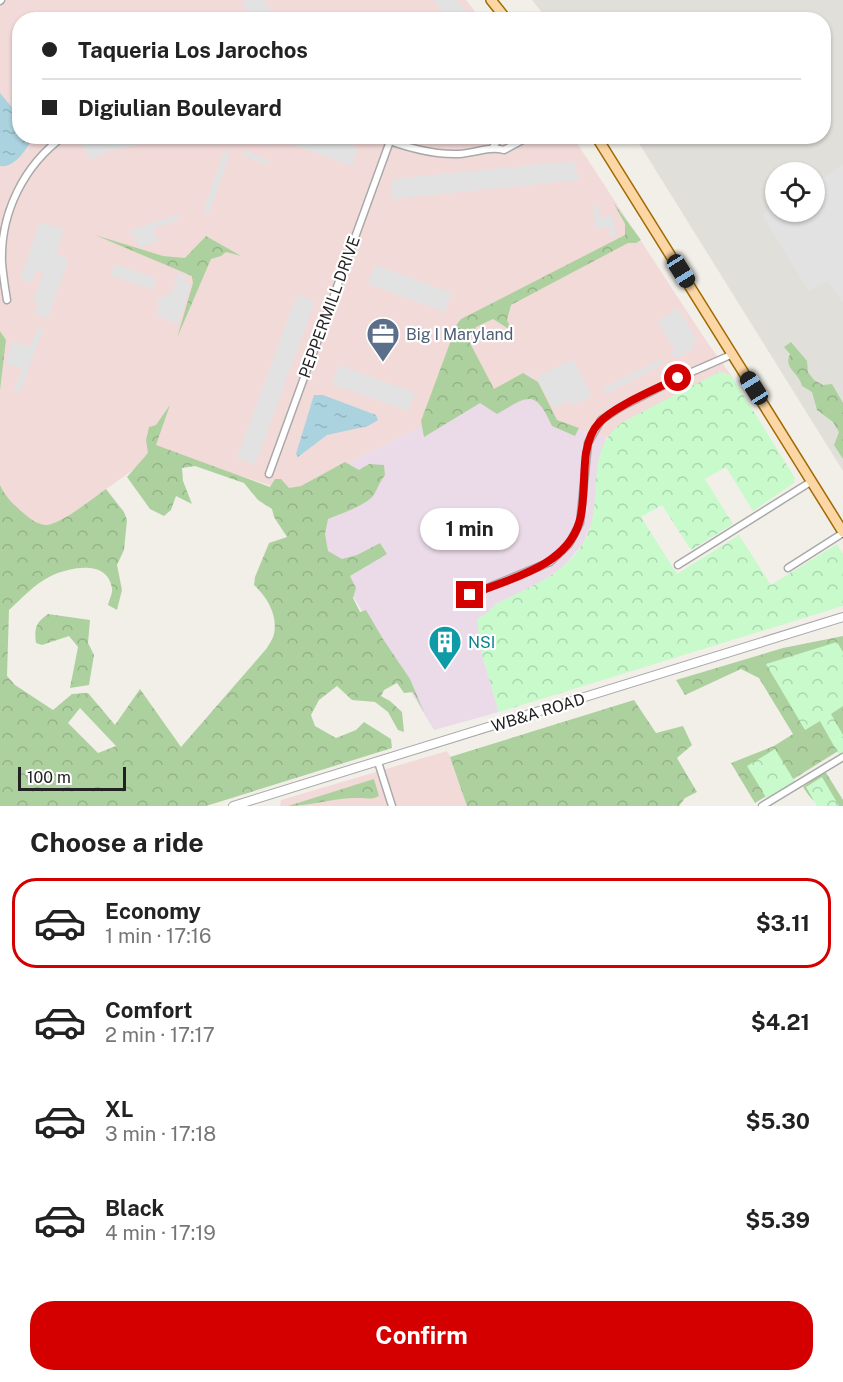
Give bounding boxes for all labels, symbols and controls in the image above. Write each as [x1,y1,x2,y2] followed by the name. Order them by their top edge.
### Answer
[78,37,308,63] text: Taqueria Los Jarochos
[78,95,282,121] text: Digiulian Boulevard
[765,162,825,222] map controls
[765,162,825,222] button: locate
[295,234,364,381] street label: PEPPERMILL DRIVE
[664,251,698,291] car
[365,316,401,363] office icon: Big I Maryland
[406,325,513,344] place label: Big I Maryland
[664,364,691,391] route start
[737,368,771,408] car
[420,508,520,550] callout: 1 min
[445,517,494,541] text: 1 min
[456,581,483,608] route end
[427,624,463,671] building icon: NSI
[468,633,495,652] place label: NSI
[489,689,587,736] street label: WB&A ROAD
[18,764,126,792] scale bar
[27,768,71,787] text: 100 m
[30,826,204,858] text: Choose a ride
[33,896,87,950] icon: car
[105,898,201,924] text: Economy
[756,910,810,936] text: $3.11
[105,924,211,948] text: 1 min · 17:16
[33,995,87,1049] icon: car
[105,997,192,1023] text: Comfort
[751,1009,810,1035] text: $4.21
[105,1023,215,1047] text: 2 min · 17:17
[33,1094,87,1148] icon: car
[105,1096,133,1122] text: XL
[746,1108,810,1134] text: $5.30
[105,1122,216,1146] text: 3 min · 17:18
[33,1193,87,1247] icon: car
[105,1195,164,1221] text: Black
[745,1207,810,1233] text: $5.39
[105,1221,216,1245] text: 4 min · 17:19
[30,1301,813,1370] button: Confirm

